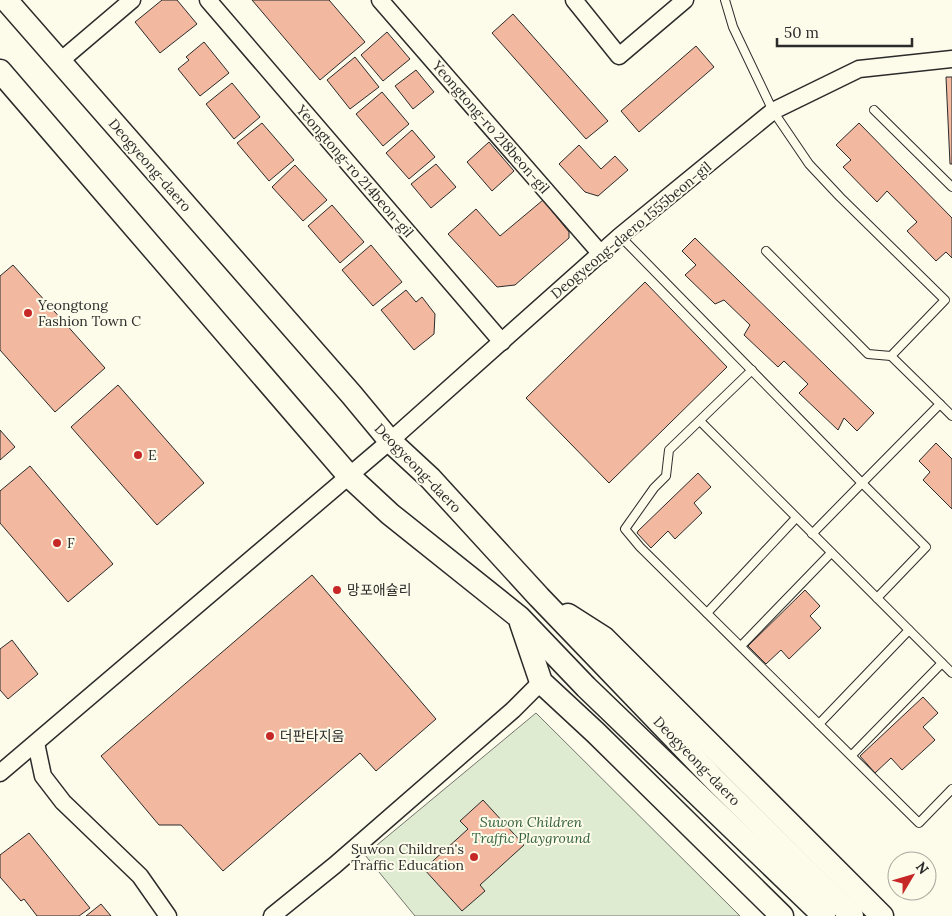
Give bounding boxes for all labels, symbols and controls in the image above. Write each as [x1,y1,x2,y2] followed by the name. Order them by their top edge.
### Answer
[777,15,912,47] scale bar
[784,23,819,42] text: 50 m
[428,56,554,197] street label: Yeongtong-ro 218beon-gil
[292,100,418,241] street label: Yeongtong-ro 214beon-gil
[105,115,195,215] street label: Deogyeong-daero
[547,157,715,303] street label: Deogyeong-daero 1555beon-gil
[37,296,141,330] place label: Yeongtong Fashion Town C
[22,307,34,319] marker: Yeongtong Fashion Town C
[371,419,465,517] street label: Deogyeong-daero
[148,446,157,464] place label: E
[132,449,144,461] marker: E
[67,534,75,552] place label: F
[51,537,63,549] marker: F
[347,581,411,599] place label: 망포애슐리
[331,584,343,596] marker: 망포애슐리
[650,712,744,810] street label: Deogyeong-daero
[280,727,345,745] place label: 더판타지움
[264,730,276,742] marker: 더판타지움
[471,813,591,847] park label: Suwon Children Traffic Playground
[351,840,465,874] place label: Suwon Children's Traffic Education
[468,851,480,863] marker: Suwon Children's Traffic Education
[887,851,937,901] north arrow
[912,858,933,878] text: N

